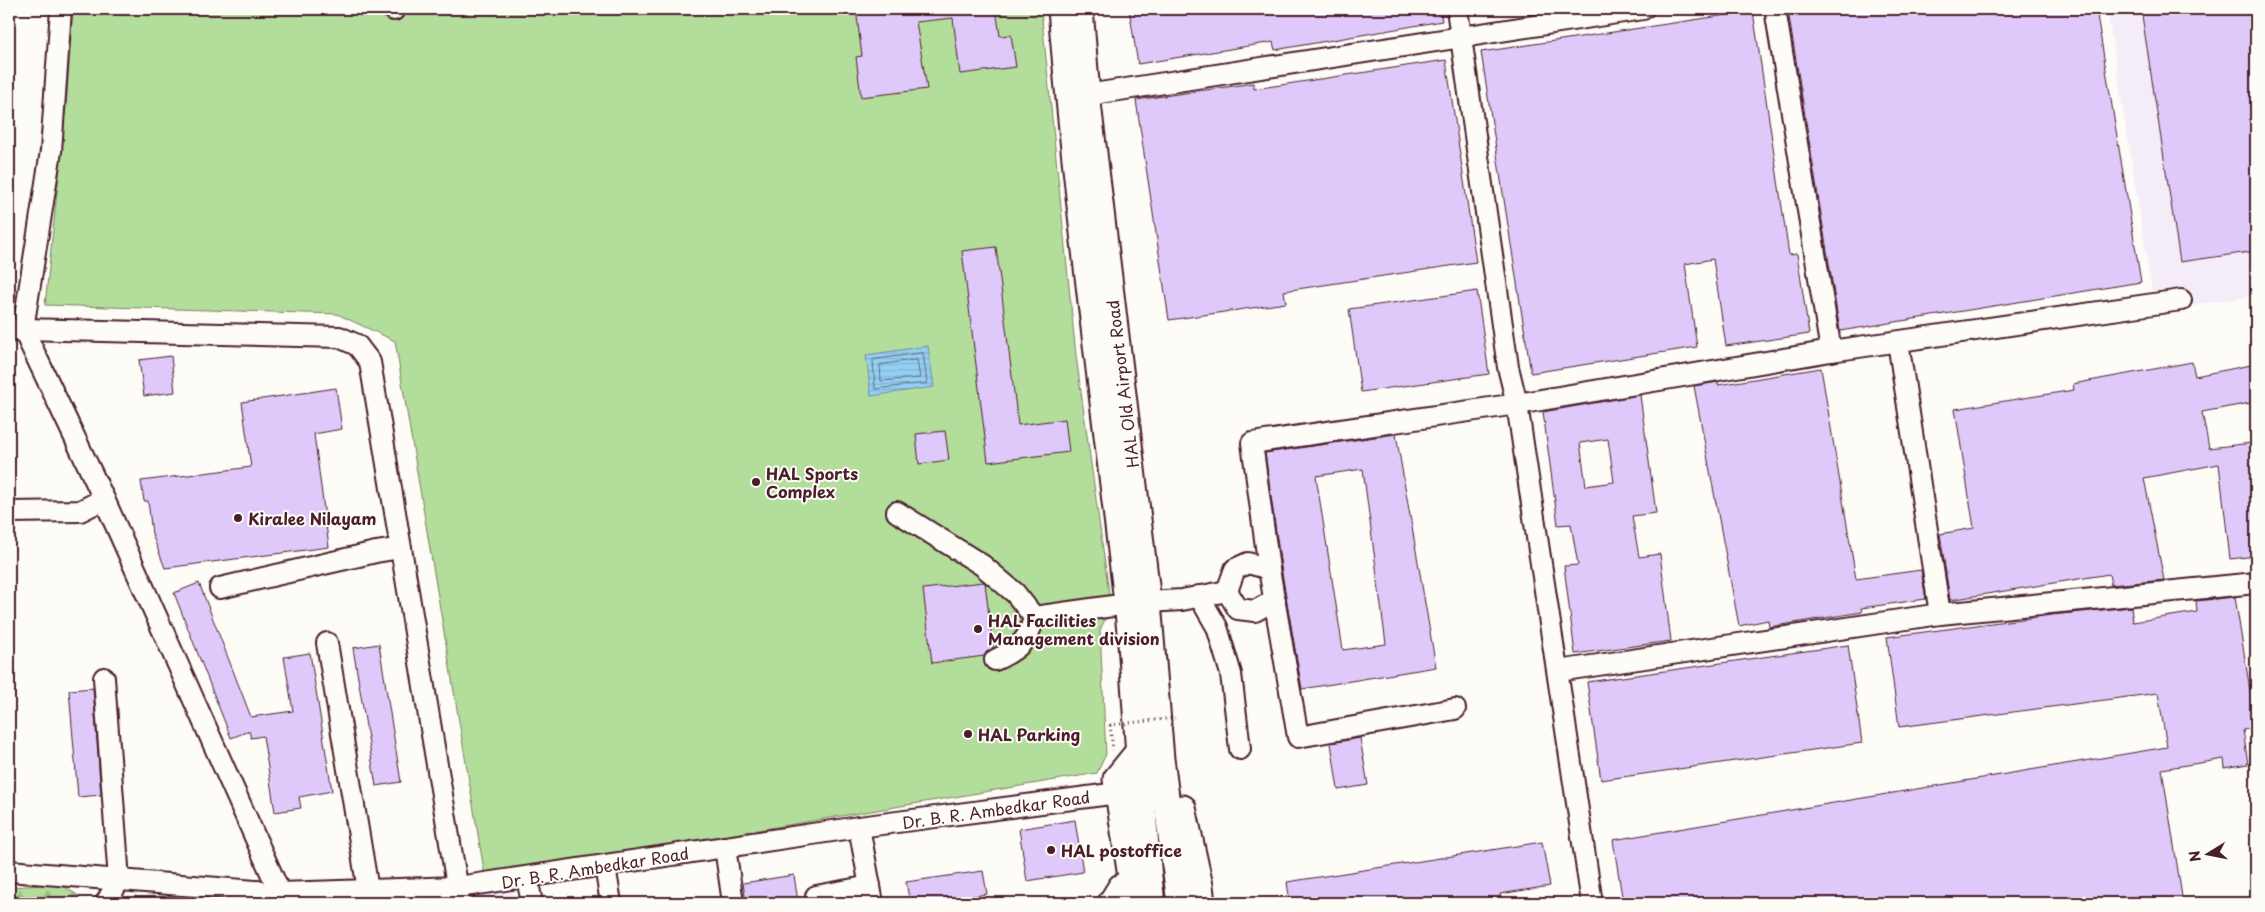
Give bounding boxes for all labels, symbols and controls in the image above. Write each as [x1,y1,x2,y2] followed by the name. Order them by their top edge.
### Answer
[1100,299,1144,469] street label: HAL Old Airport Road
[766,461,858,503] place label: HAL Sports Complex
[750,476,762,488] marker: HAL Sports Complex
[248,506,377,530] place label: Kiralee Nilayam
[232,512,244,524] marker: Kiralee Nilayam
[988,608,1160,650] place label: HAL Facilities Management division
[972,623,984,635] marker: HAL Facilities Management division
[978,722,1081,746] place label: HAL Parking
[962,728,974,740] marker: HAL Parking
[900,784,1092,834] street label: Dr. B. R. Ambedkar Road
[2182,830,2232,880] north arrow
[1061,838,1182,862] place label: HAL postoffice
[500,840,690,894] street label: Dr. B. R. Ambedkar Road
[1045,844,1057,856] marker: HAL postoffice
[2183,849,2206,864] text: N

